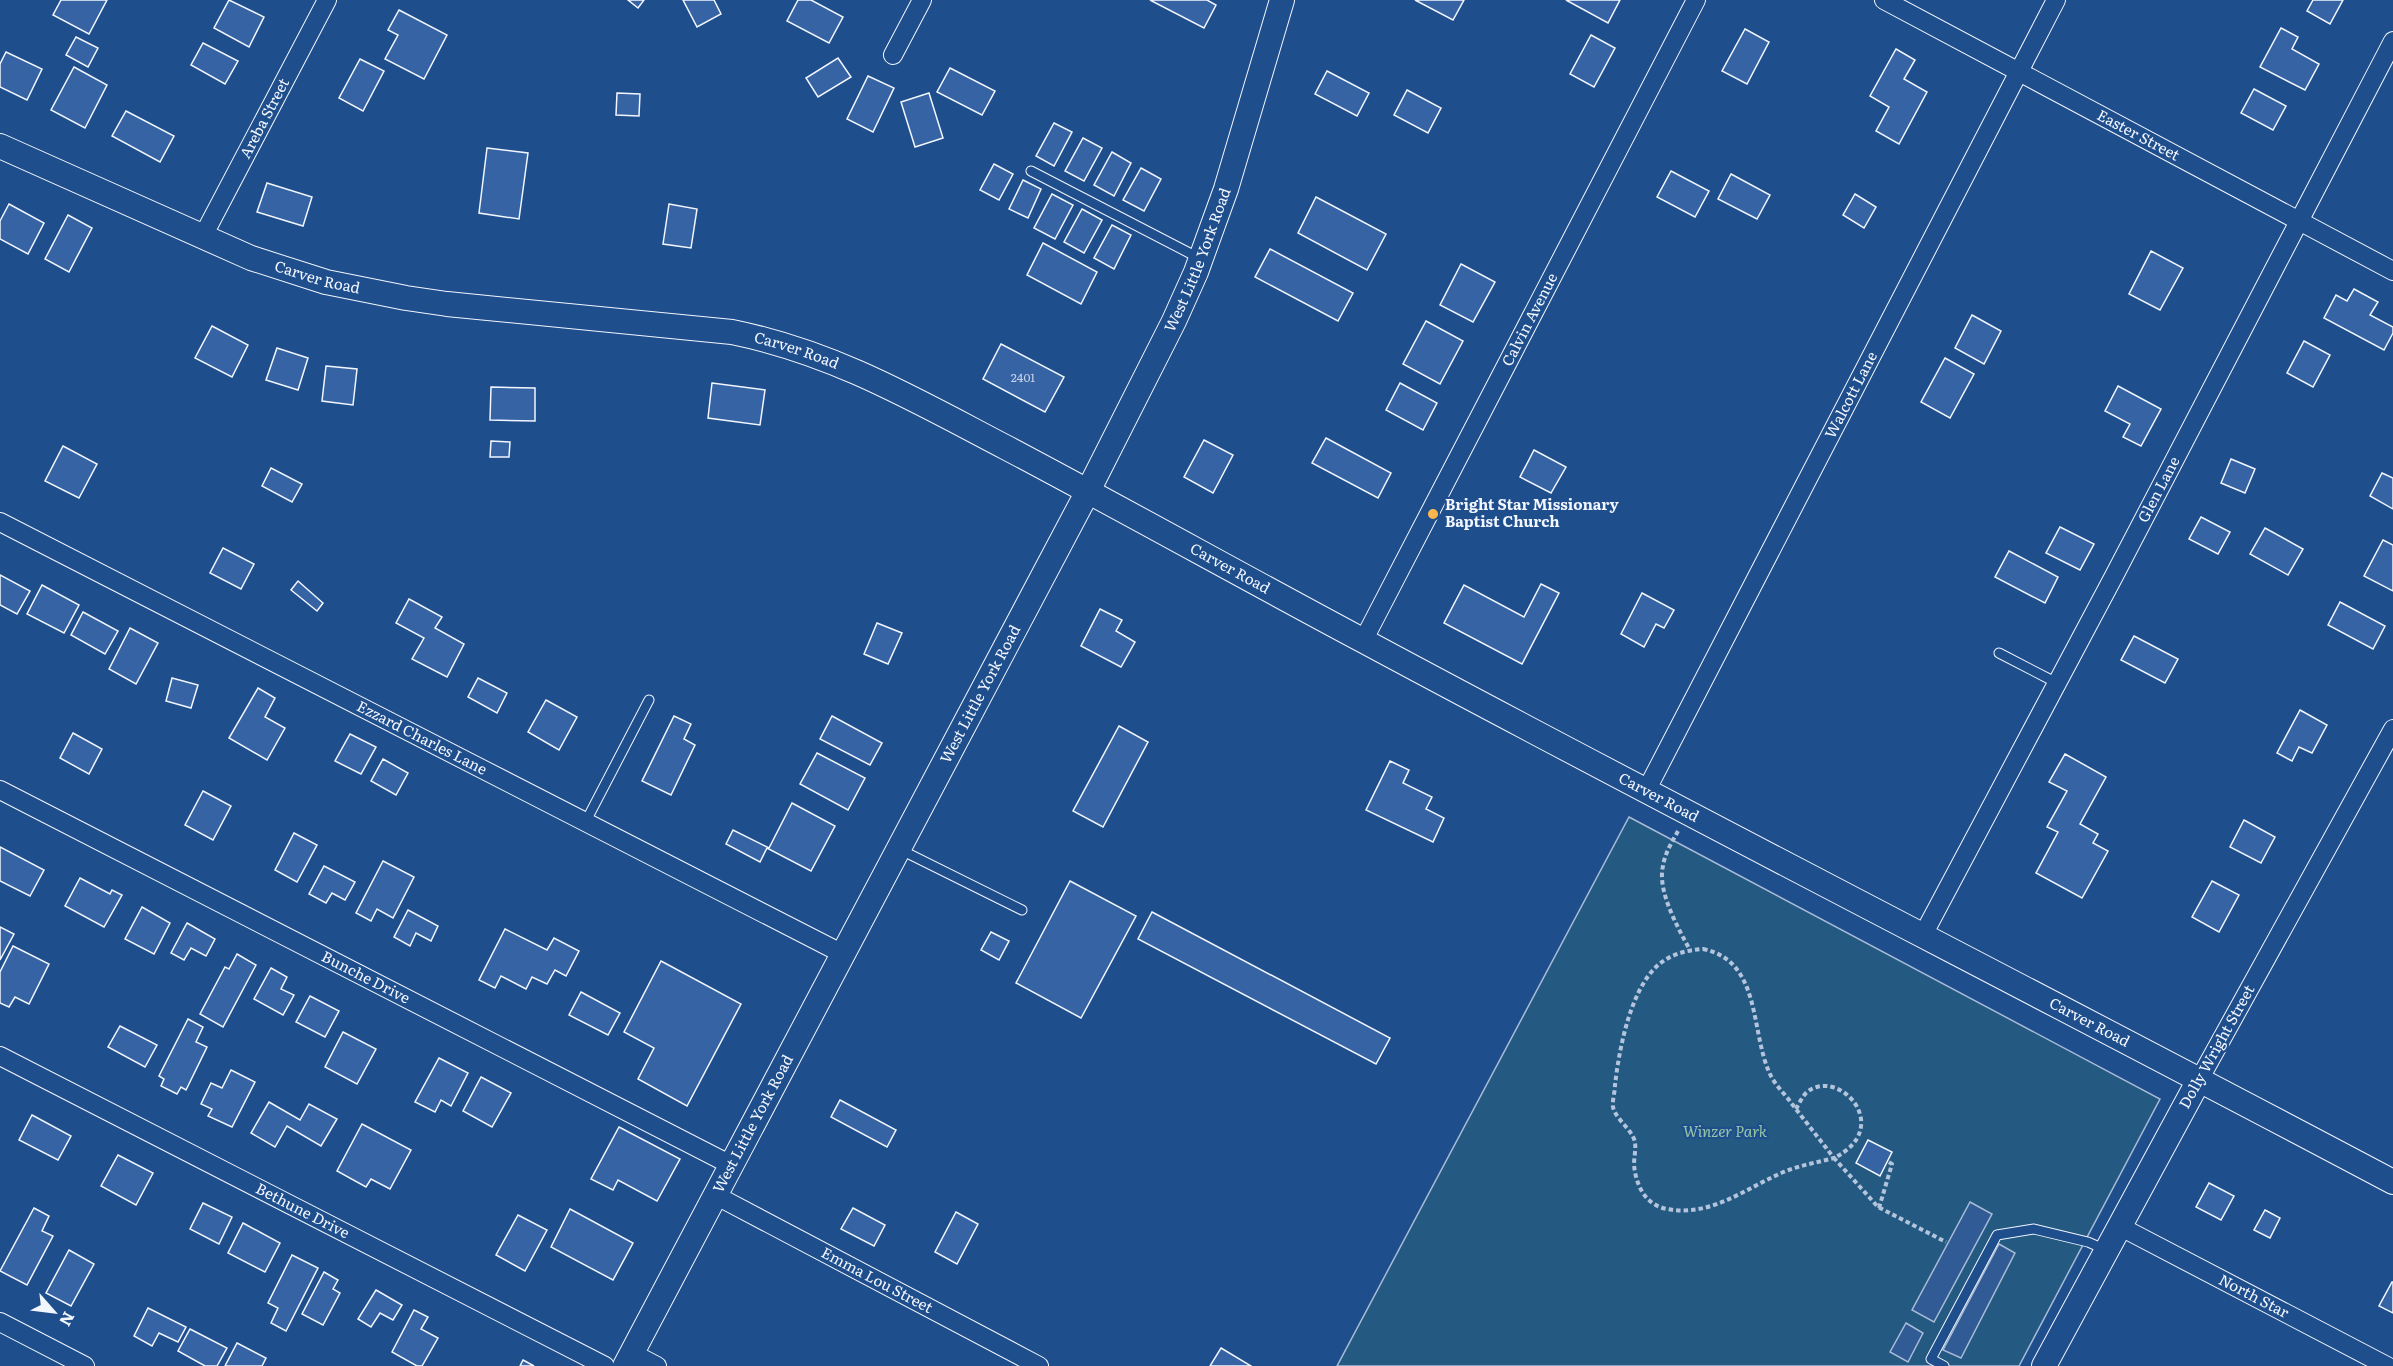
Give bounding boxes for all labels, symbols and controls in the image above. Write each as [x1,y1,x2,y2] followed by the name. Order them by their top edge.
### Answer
[233,73,294,162] street label: Areba Street
[2093,103,2184,166] street label: Easter Street
[1157,184,1236,336] street label: West Little York Road
[272,253,362,299] street label: Carver Road
[1495,268,1562,370] street label: Calvin Avenue
[752,324,843,374] street label: Carver Road
[1818,347,1882,442] street label: Walcott Lane
[1011,368,1035,386] house number: 2401
[2131,452,2185,526] street label: Glen Lane
[1445,492,1619,532] place label: Bright Star Missionary Baptist Church
[1426,507,1440,521] marker: Bright Star Missionary Baptist Church
[1186,536,1275,598] street label: Carver Road
[933,620,1025,767] street label: West Little York Road
[353,694,492,780] street label: Ezzard Charles Lane
[1615,765,1704,827] street label: Carver Road
[318,944,415,1009] street label: Bunche Drive
[2172,980,2259,1112] street label: Dolly Wright Street
[2046,991,2134,1052] street label: Carver Road
[706,1050,798,1196] street label: West Little York Road
[1683,1119,1768,1142] park label: Winzer Park
[252,1176,354,1243] street label: Bethune Drive
[818,1240,937,1318] street label: Emma Lou Street
[2215,1267,2294,1323] street label: North Star
[24,1282,84,1342] north arrow
[54,1308,82,1331] text: N

